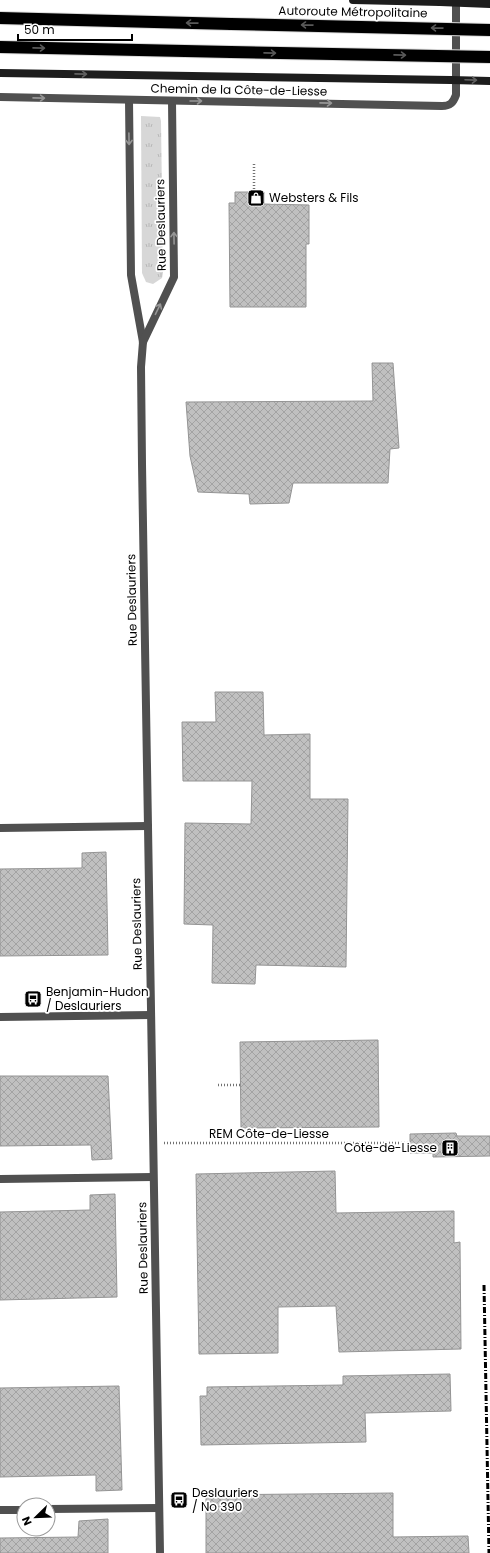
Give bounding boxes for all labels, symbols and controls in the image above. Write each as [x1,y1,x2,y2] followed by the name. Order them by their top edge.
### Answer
[278,2,428,21] street label: Autoroute Métropolitaine
[18,16,132,42] scale bar
[186,19,199,27] one-way arrow
[24,21,55,38] text: 50 m
[301,22,314,29] one-way arrow
[431,25,444,32] one-way arrow
[32,44,45,51] one-way arrow
[263,49,276,57] one-way arrow
[393,51,406,59] one-way arrow
[74,71,87,78] one-way arrow
[464,76,477,84] one-way arrow
[151,79,327,100] street label: Chemin de la Côte-de-Liesse
[32,94,45,101] one-way arrow
[189,97,202,105] one-way arrow
[319,99,332,107] one-way arrow
[125,132,133,145] one-way arrow
[151,179,170,271] street label: Rue Deslauriers
[246,188,266,208] shop icon: Websters & Fils
[269,189,359,206] place label: Websters & Fils
[170,232,177,245] one-way arrow
[155,304,162,316] one-way arrow
[122,554,141,646] street label: Rue Deslauriers
[127,878,146,970] street label: Rue Deslauriers
[46,983,149,1014] place label: Benjamin-Hudon / Deslauriers
[23,989,43,1009] bus stop icon: Benjamin-Hudon / Deslauriers
[209,1125,329,1142] street label: REM Côte-de-Liesse
[440,1138,460,1158] building icon: Côte-de-Liesse
[344,1139,437,1156] place label: Côte-de-Liesse
[133,1202,152,1294] street label: Rue Deslauriers
[192,1484,259,1515] place label: Deslauriers / No 390
[169,1490,189,1510] bus stop icon: Deslauriers / No 390
[16,1497,56,1537] north arrow
[18,1514,36,1528] text: N

